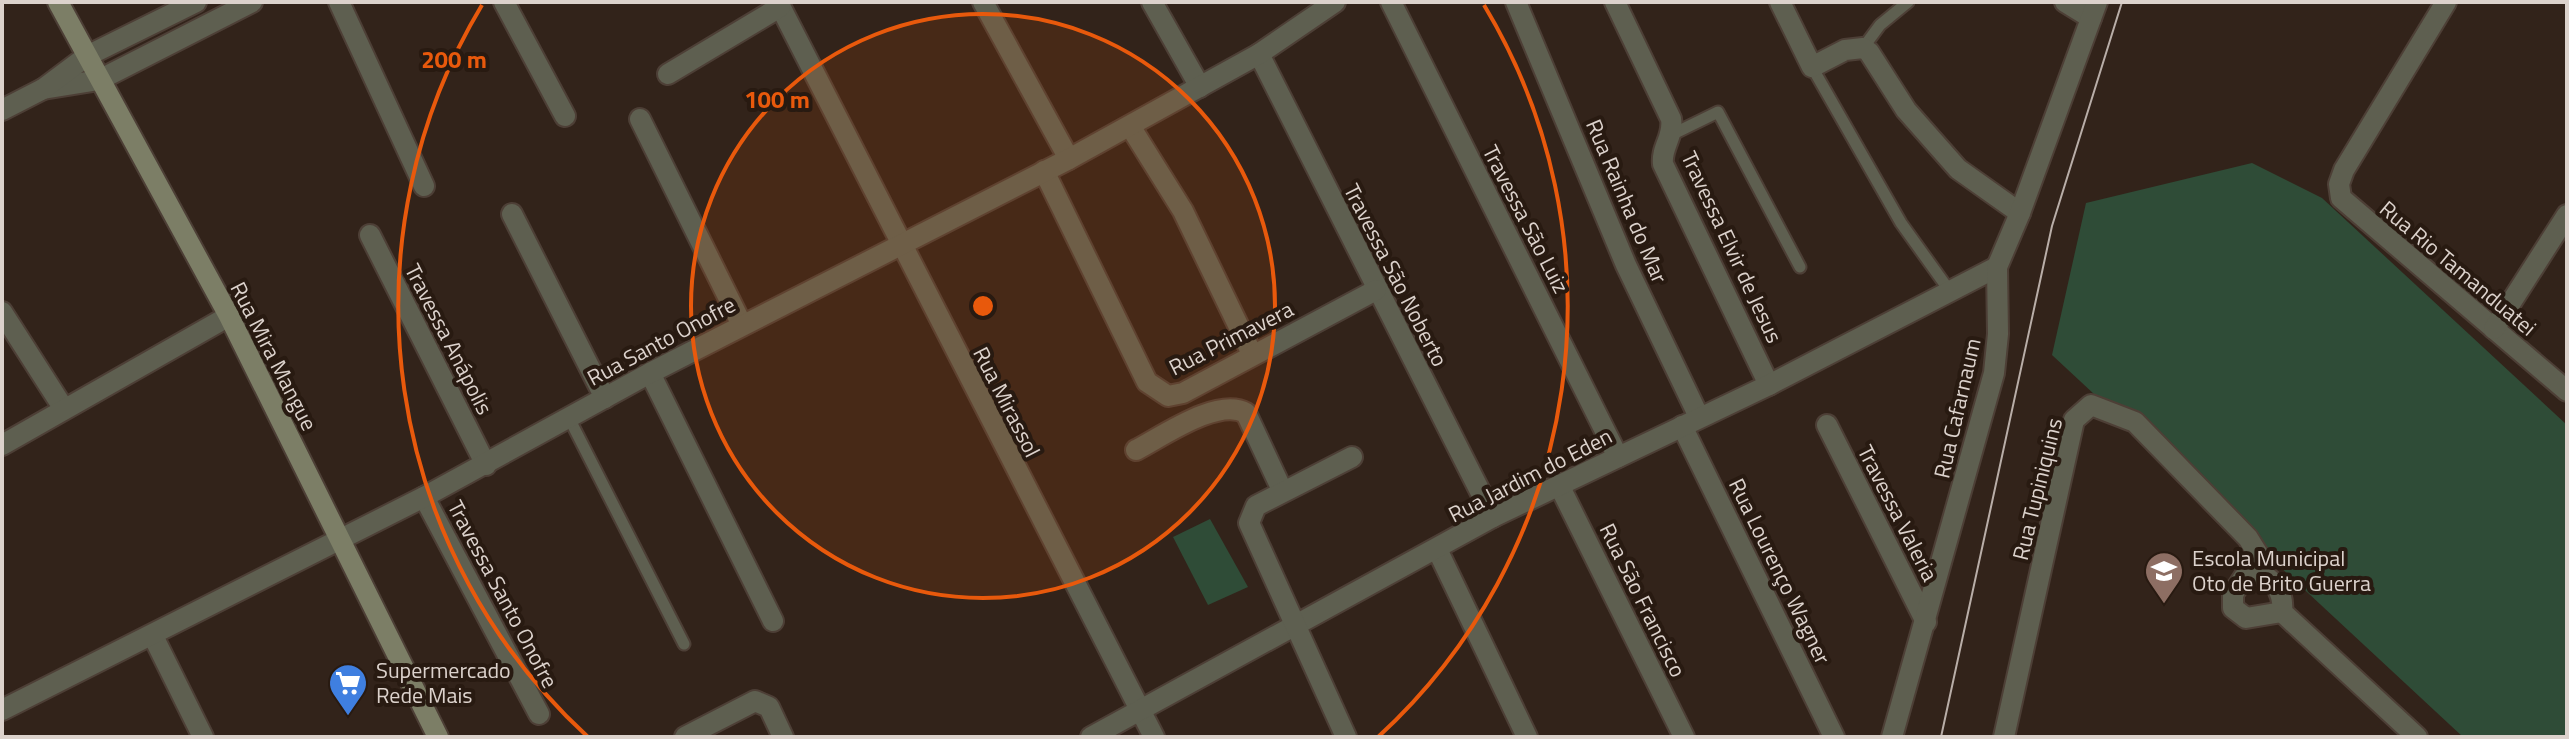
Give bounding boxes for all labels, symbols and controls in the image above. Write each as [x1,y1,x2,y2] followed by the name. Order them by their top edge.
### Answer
[421,41,487,77] text: 200 m
[744,81,810,117] text: 100 m
[1577,114,1677,289] street label: Rua Rainha do Mar
[1474,139,1578,299] street label: Travessa São Luiz
[1673,145,1791,349] street label: Travessa Elvir de Jesus
[1335,178,1457,372] street label: Travessa São Noberto
[2372,192,2544,344] street label: Rua Rio Tamanduatei
[396,258,502,420] street label: Travessa Anápolis
[222,276,326,436] street label: Rua Mira Mangue
[581,288,741,394] street label: Rua Santo Onofre
[969,292,997,320] centre of rings
[1163,292,1299,384] street label: Rua Primavera
[1924,335,1990,481] street label: Rua Cafarnaum
[965,341,1049,463] street label: Rua Mirassol
[2003,414,2071,564] street label: Rua Tupiniquins
[1442,419,1618,531] street label: Rua Jardim do Eden
[1849,439,1947,587] street label: Travessa Valeria
[1720,472,1840,670] street label: Rua Lourenço Wagner
[439,494,567,694] street label: Travessa Santo Onofre
[1591,517,1695,683] street label: Rua São Francisco
[2192,541,2371,600] place label: Escola Municipal Oto de Brito Guerra
[2143,550,2185,605] school or university icon: Escola Municipal Oto de Brito Guerra
[376,653,511,712] place label: Supermercado Rede Mais
[327,662,369,717] supermarket icon: Supermercado Rede Mais

